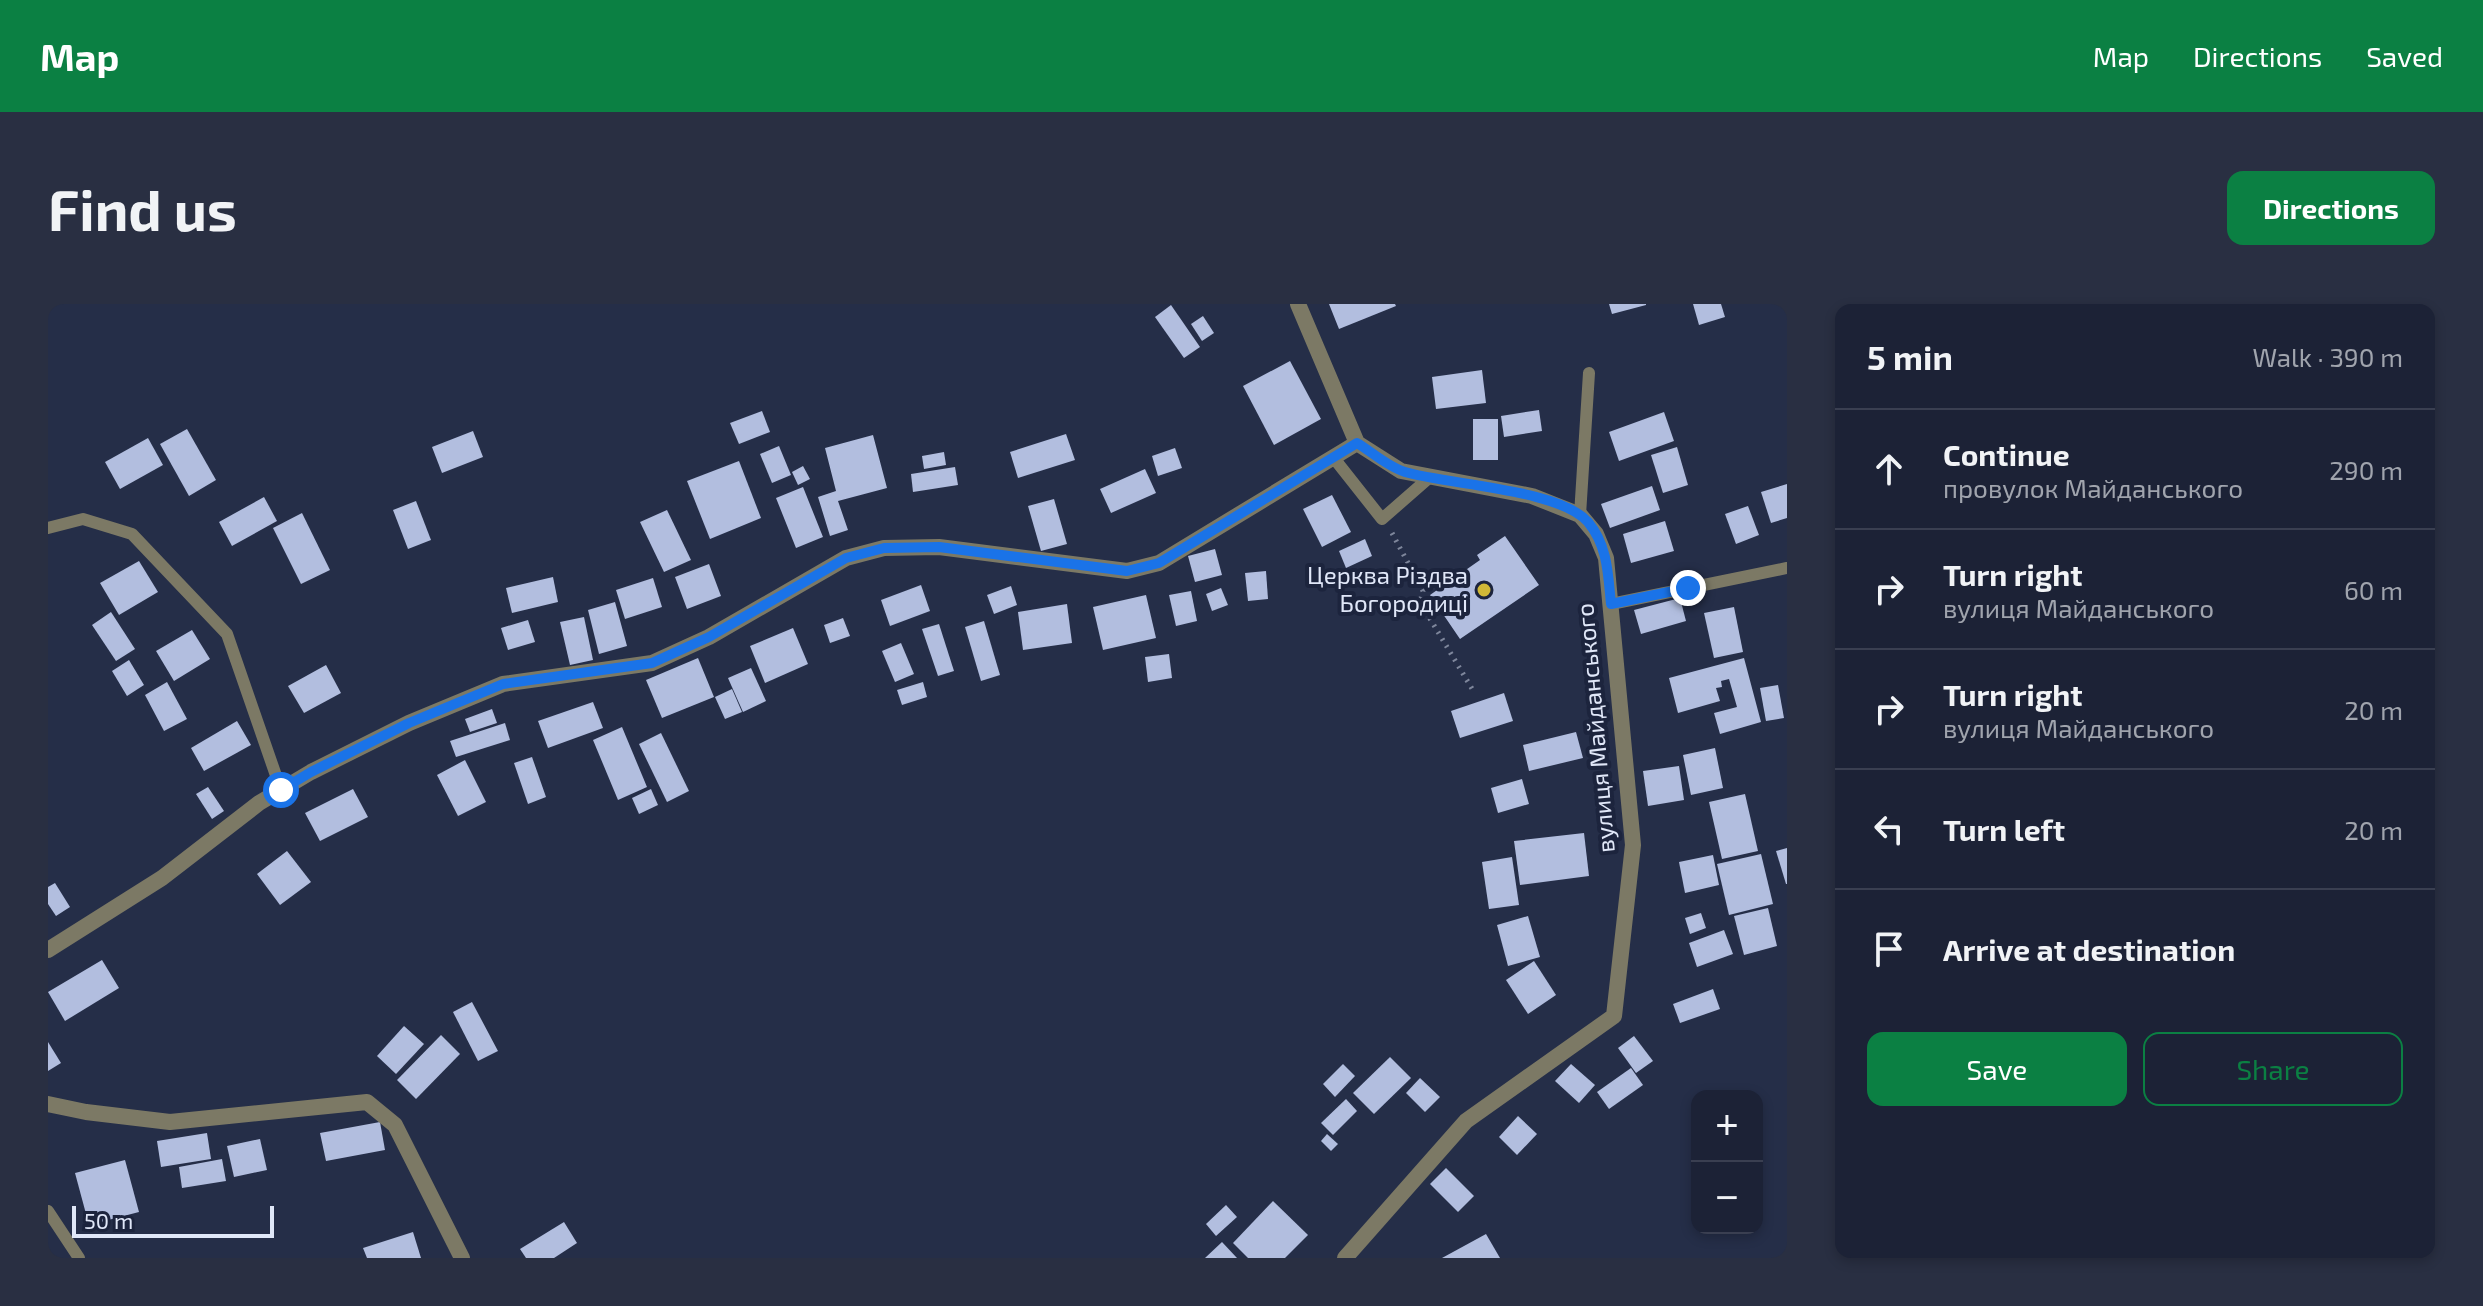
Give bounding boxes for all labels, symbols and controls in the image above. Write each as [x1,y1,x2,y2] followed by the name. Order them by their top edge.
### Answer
[40,33,119,79] text: Map
[2093,39,2149,73] text: Map
[2193,39,2322,73] text: Directions
[2366,39,2443,73] text: Saved
[2227,171,2435,245] button: Directions
[48,175,237,242] text: Find us
[1867,336,1953,377] text: 5 min
[2252,341,2403,372] text: Walk · 390 m
[1943,436,2070,472] text: Continue
[1867,447,1911,491] icon: ahead
[2329,454,2403,485] text: 290 m
[1943,472,2243,503] text: провулок Майданського
[1943,556,2083,592] text: Turn right
[1307,560,1468,617] place label: Церква Різдва Богородиці
[1867,567,1911,611] icon: right
[1670,570,1706,606] route end
[2344,574,2403,605] text: 60 m
[1475,581,1493,599] marker: Церква Різдва Богородиці
[1943,592,2214,623] text: вулиця Майданського
[1569,602,1621,854] street label: вулиця Майданського
[1943,676,2083,712] text: Turn right
[1867,687,1911,731] icon: right
[2344,694,2403,725] text: 20 m
[1943,712,2214,743] text: вулиця Майданського
[263,772,299,808] route start
[1867,807,1911,851] icon: left
[1943,811,2065,847] text: Turn left
[2344,814,2403,845] text: 20 m
[1867,927,1911,971] icon: arrive
[1943,931,2235,967] text: Arrive at destination
[1867,1032,2127,1106] button: Save
[2143,1032,2403,1106] button: Share
[1691,1090,1763,1234] map controls
[1691,1090,1763,1162] button: +
[1691,1162,1763,1234] button: −
[72,1202,274,1238] scale bar
[84,1207,133,1233] text: 50 m

